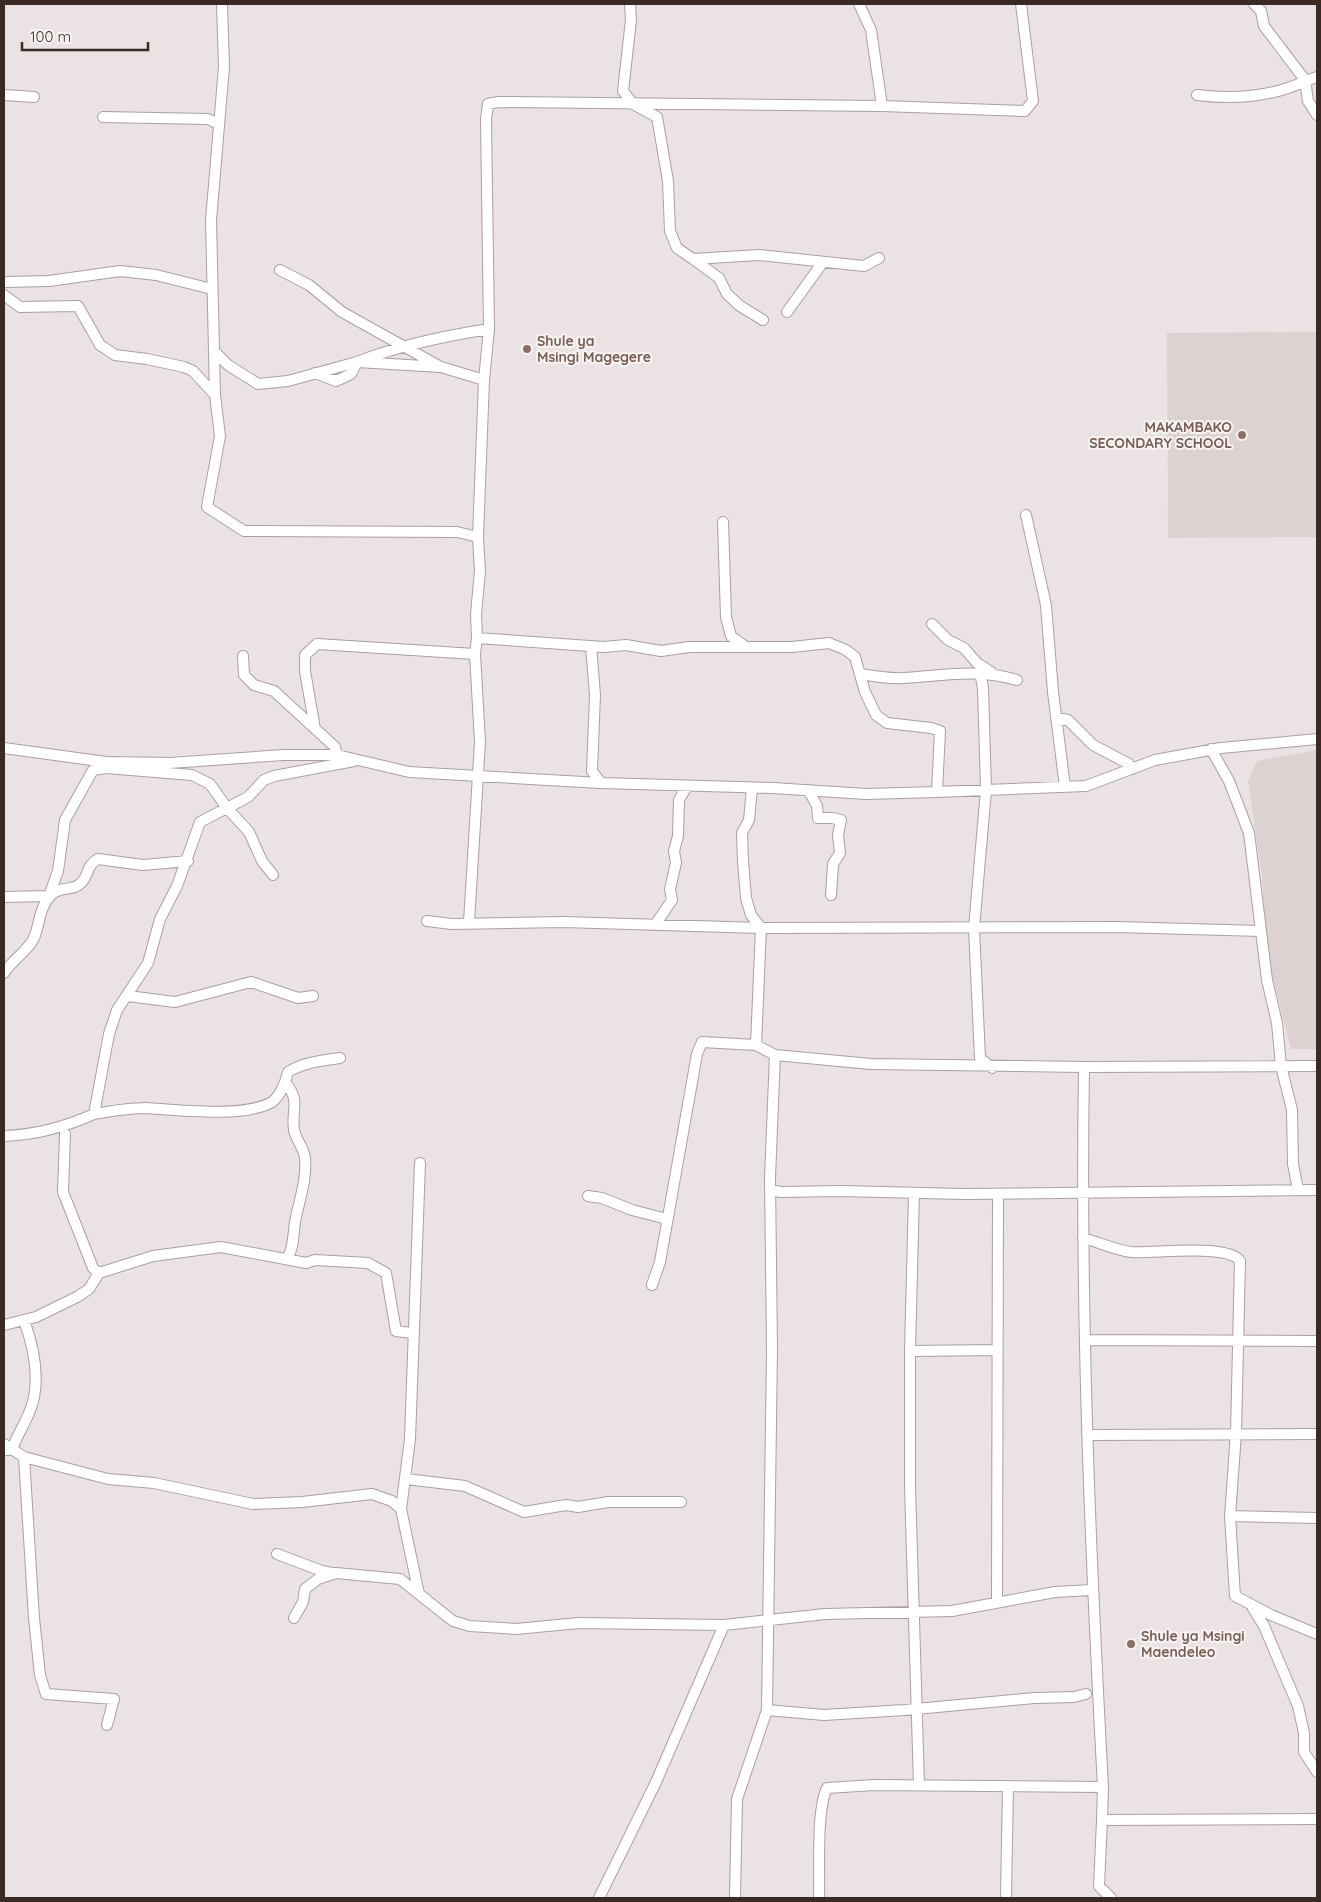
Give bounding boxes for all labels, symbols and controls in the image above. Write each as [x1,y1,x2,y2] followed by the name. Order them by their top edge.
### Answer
[22,20,149,52] scale bar
[30,27,71,46] text: 100 m
[537,332,651,366] place label: Shule ya Msingi Magegere
[521,343,533,355] marker: Shule ya Msingi Magegere
[1089,418,1232,452] place label: MAKAMBAKO SECONDARY SCHOOL
[1236,429,1248,441] marker: MAKAMBAKO SECONDARY SCHOOL
[1141,1627,1245,1661] place label: Shule ya Msingi Maendeleo
[1125,1638,1137,1650] marker: Shule ya Msingi Maendeleo

